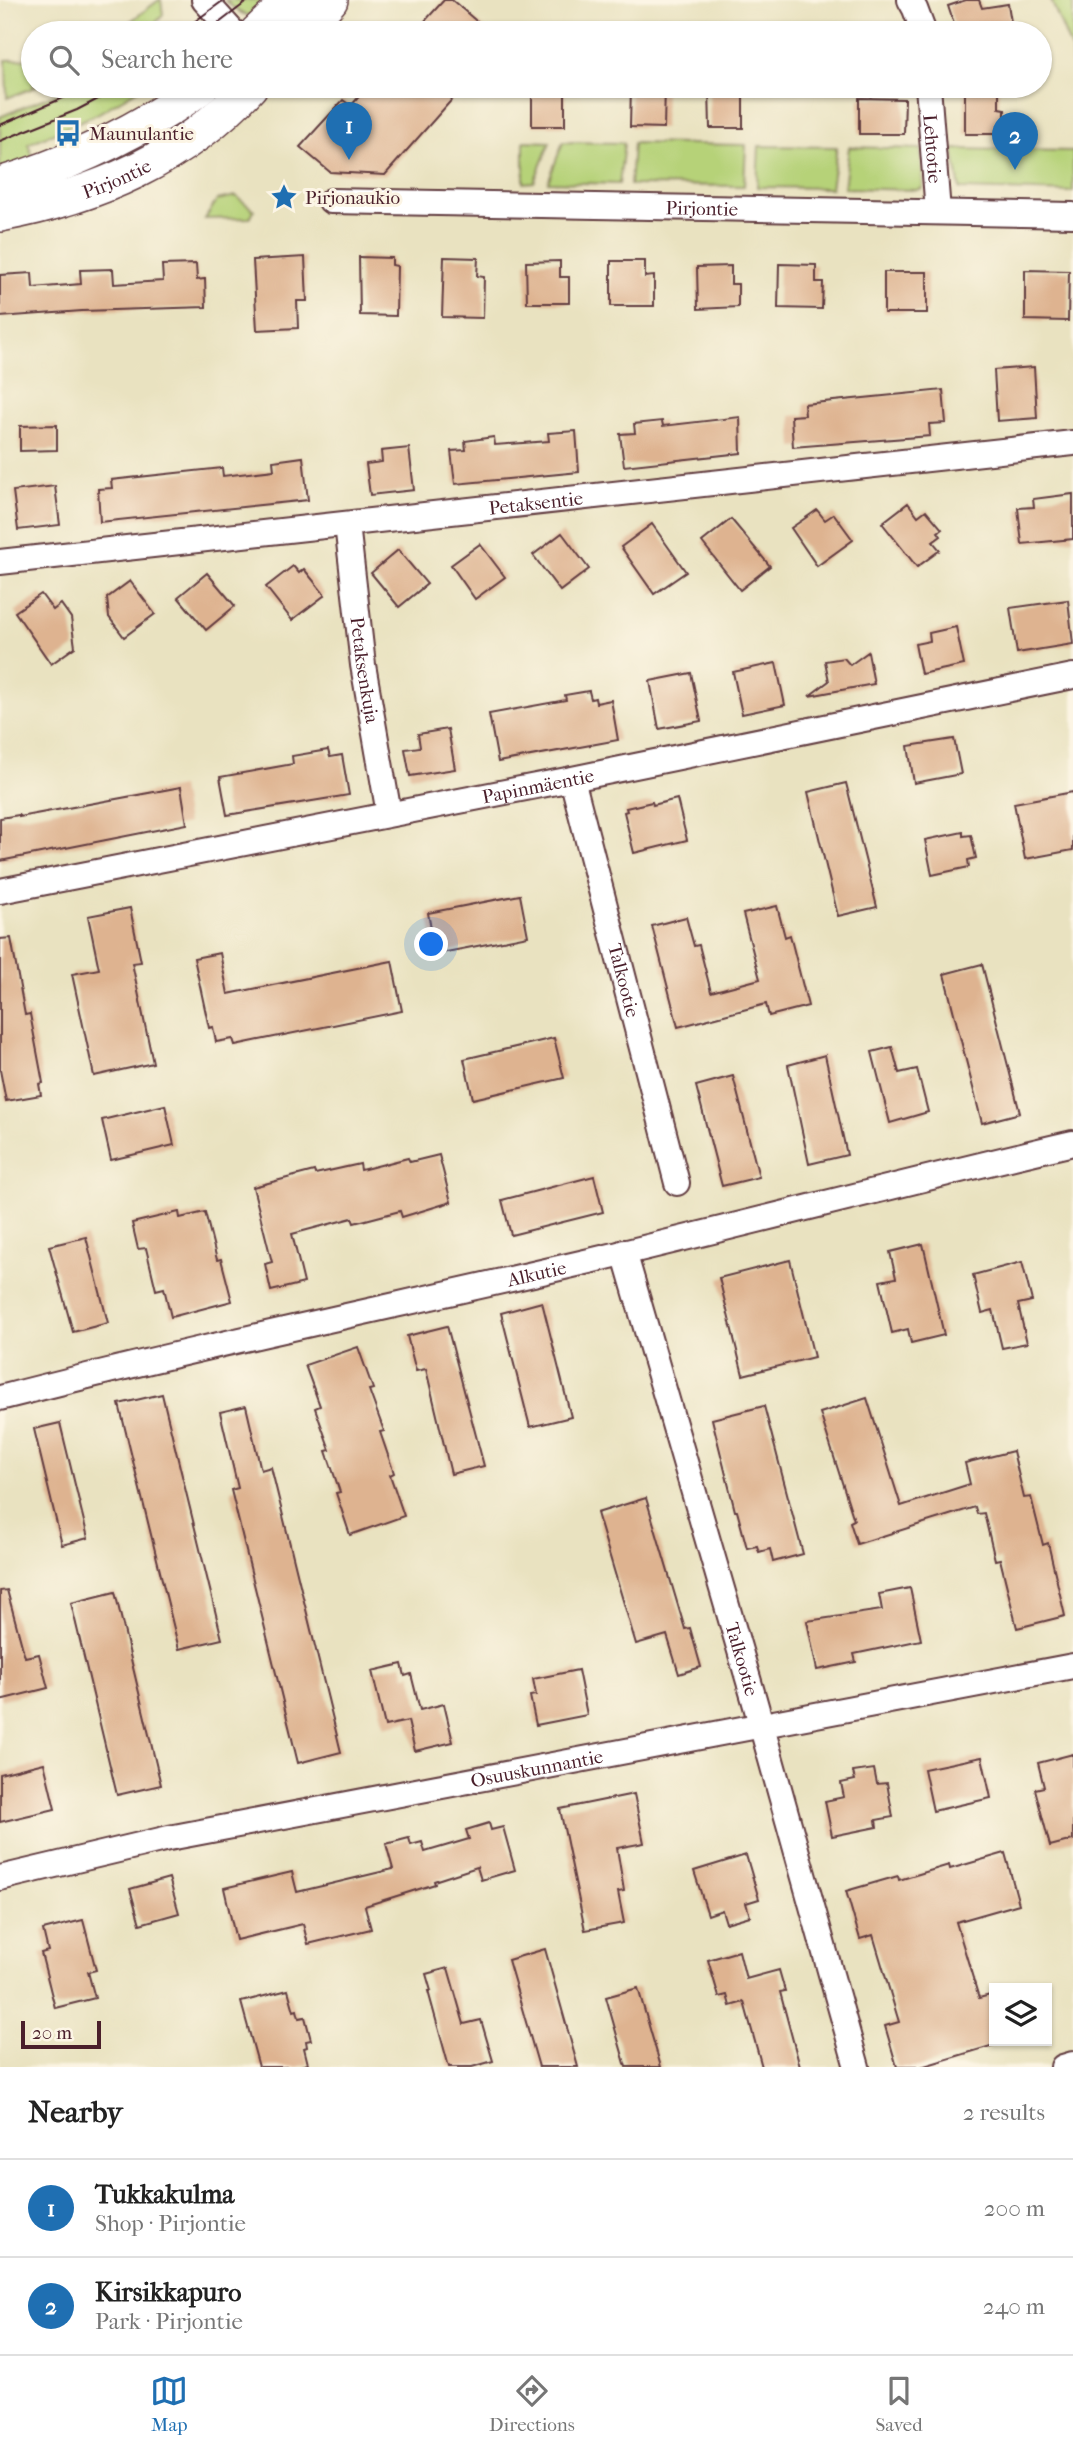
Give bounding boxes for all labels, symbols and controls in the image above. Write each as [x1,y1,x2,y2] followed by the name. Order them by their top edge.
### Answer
[21,21,1052,98] search box
[45,41,83,79] icon: search
[101,44,233,75] text: Search here
[326,102,372,160] pin: 1
[992,112,1038,170] pin: 2
[918,113,946,184] street label: Lehtotie
[53,118,83,148] bus stop icon: Maunulantie
[89,123,194,145] place label: Maunulantie
[80,155,155,204] street label: Pirjontie
[269,182,299,212] place icon: Pirjonaukio
[305,187,401,209] place label: Pirjonaukio
[666,197,738,221] street label: Pirjontie
[488,487,584,520] street label: Petaksentie
[346,616,383,725] street label: Petaksenkuja
[480,765,596,808] street label: Papinmäentie
[414,927,448,961] your location
[603,941,644,1020] street label: Talkootie
[504,1257,568,1292] street label: Alkutie
[720,1620,763,1699] street label: Talkootie
[469,1746,605,1792] street label: Osuuskunnantie
[989,1983,1052,2046] map controls
[989,1983,1052,2046] button: layers
[21,2018,102,2050] scale bar
[32,2022,72,2044] text: 20 m
[28,2095,123,2130] text: Nearby
[963,2099,1045,2126] text: 2 results
[95,2179,234,2210] text: Tukkakulma
[47,2195,55,2222] text: 1
[984,2195,1045,2222] text: 200 m
[95,2210,246,2237] text: Shop · Pirjontie
[95,2277,241,2308] text: Kirsikkapuro
[45,2293,57,2320] text: 2
[983,2293,1045,2320] text: 240 m
[95,2308,243,2335] text: Park · Pirjontie
[150,2372,188,2436] tab: Map
[489,2372,575,2436] tab: Directions
[875,2372,923,2436] tab: Saved

